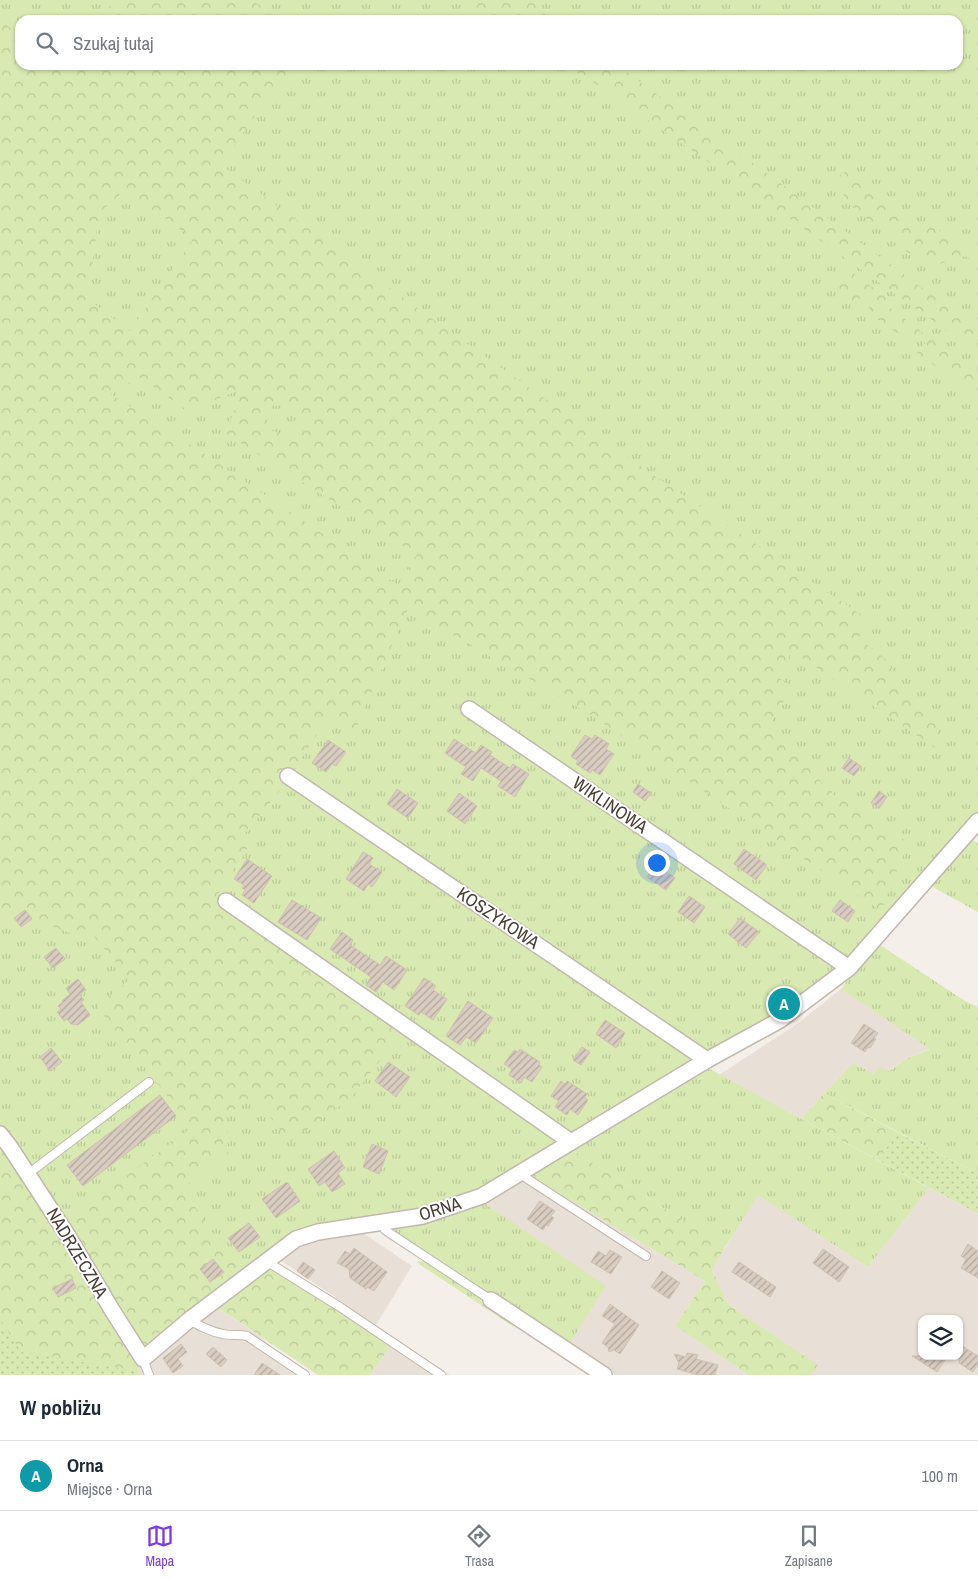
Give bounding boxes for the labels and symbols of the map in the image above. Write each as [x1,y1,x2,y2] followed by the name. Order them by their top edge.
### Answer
[568,770,653,839] street label: WIKLINOWA
[644,850,670,876] your location
[452,881,545,954] street label: KOSZYKOWA
[768,985,800,1023] pin: A
[416,1190,464,1227] street label: ORNA
[41,1203,114,1303] street label: NADRZECZNA

